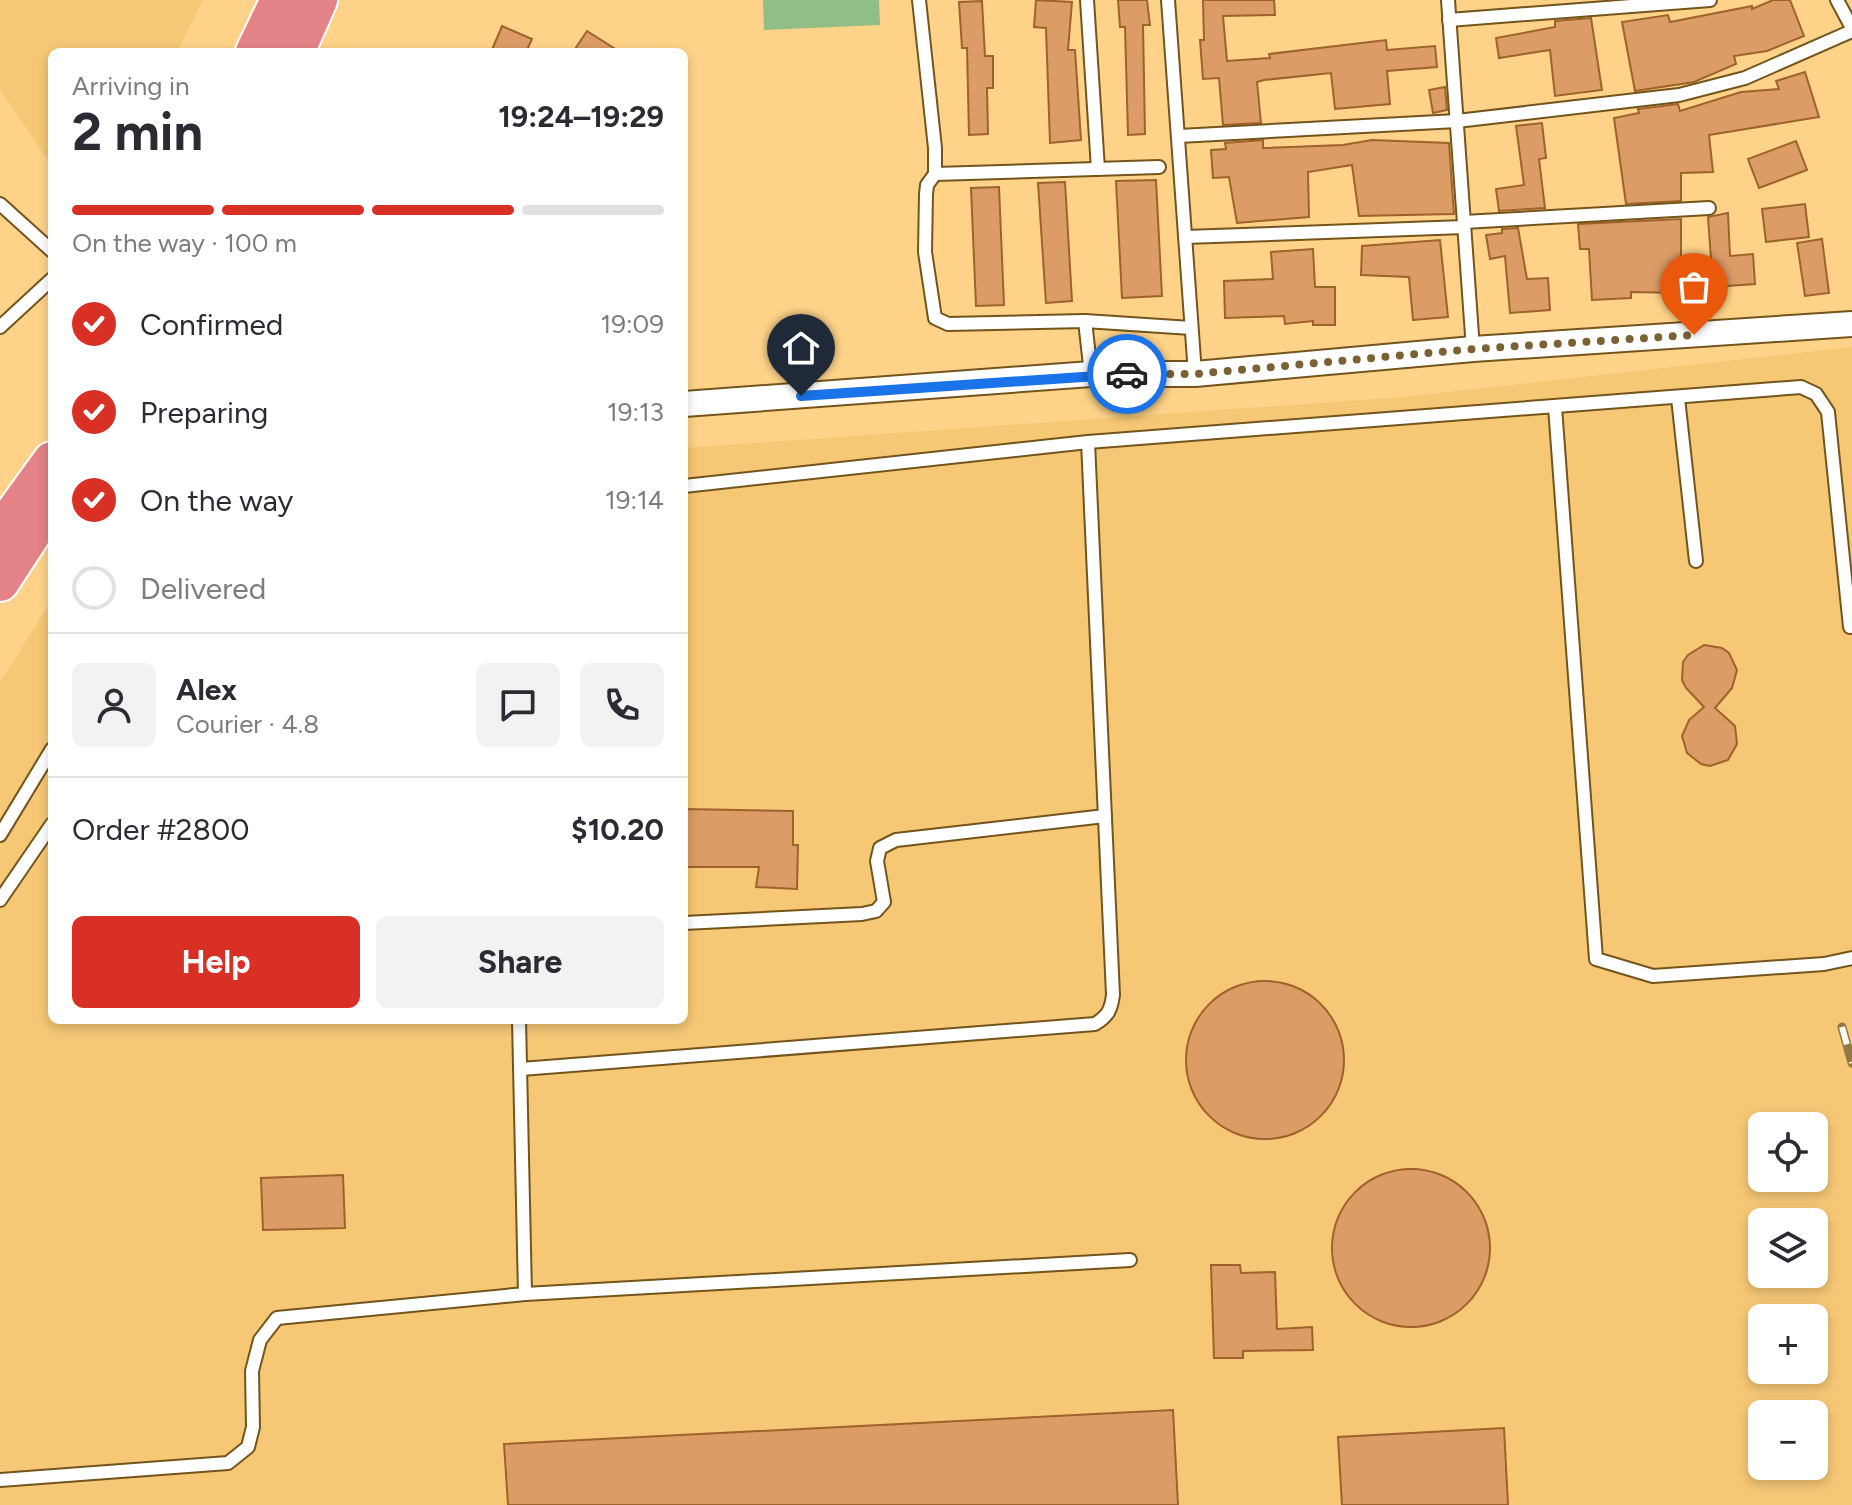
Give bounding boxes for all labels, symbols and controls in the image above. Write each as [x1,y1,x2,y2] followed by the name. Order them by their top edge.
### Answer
[72,70,190,102] text: Arriving in
[498,98,664,135] text: 19:24–19:29
[72,101,203,163] text: 2 min
[72,227,297,259] text: On the way · 100 m
[1660,253,1728,335] pin
[1672,265,1716,309] icon: bag
[72,302,116,346] icon: check
[140,306,283,343] text: Confirmed
[601,308,664,340] text: 19:09
[767,314,835,396] pin
[779,326,823,370] icon: home
[1087,334,1167,414] courier
[1105,352,1149,396] icon: car
[72,390,116,434] icon: check
[140,394,268,431] text: Preparing
[607,396,664,428] text: 19:13
[72,478,116,522] icon: check
[140,482,293,519] text: On the way
[605,484,664,516] text: 19:14
[140,570,266,607] text: Delivered
[72,663,156,747] button: person
[476,663,560,747] button: chat
[580,663,664,747] button: phone
[176,671,237,708] text: Alex
[176,708,319,740] text: Courier · 4.8
[72,811,249,848] text: Order #2800
[571,811,664,848] text: $10.20
[72,916,360,1008] button: Help
[376,916,664,1008] button: Share
[1748,1112,1828,1480] map controls
[1748,1112,1828,1192] button: locate
[1748,1208,1828,1288] button: layers
[1748,1304,1828,1384] button: +
[1748,1400,1828,1480] button: −

